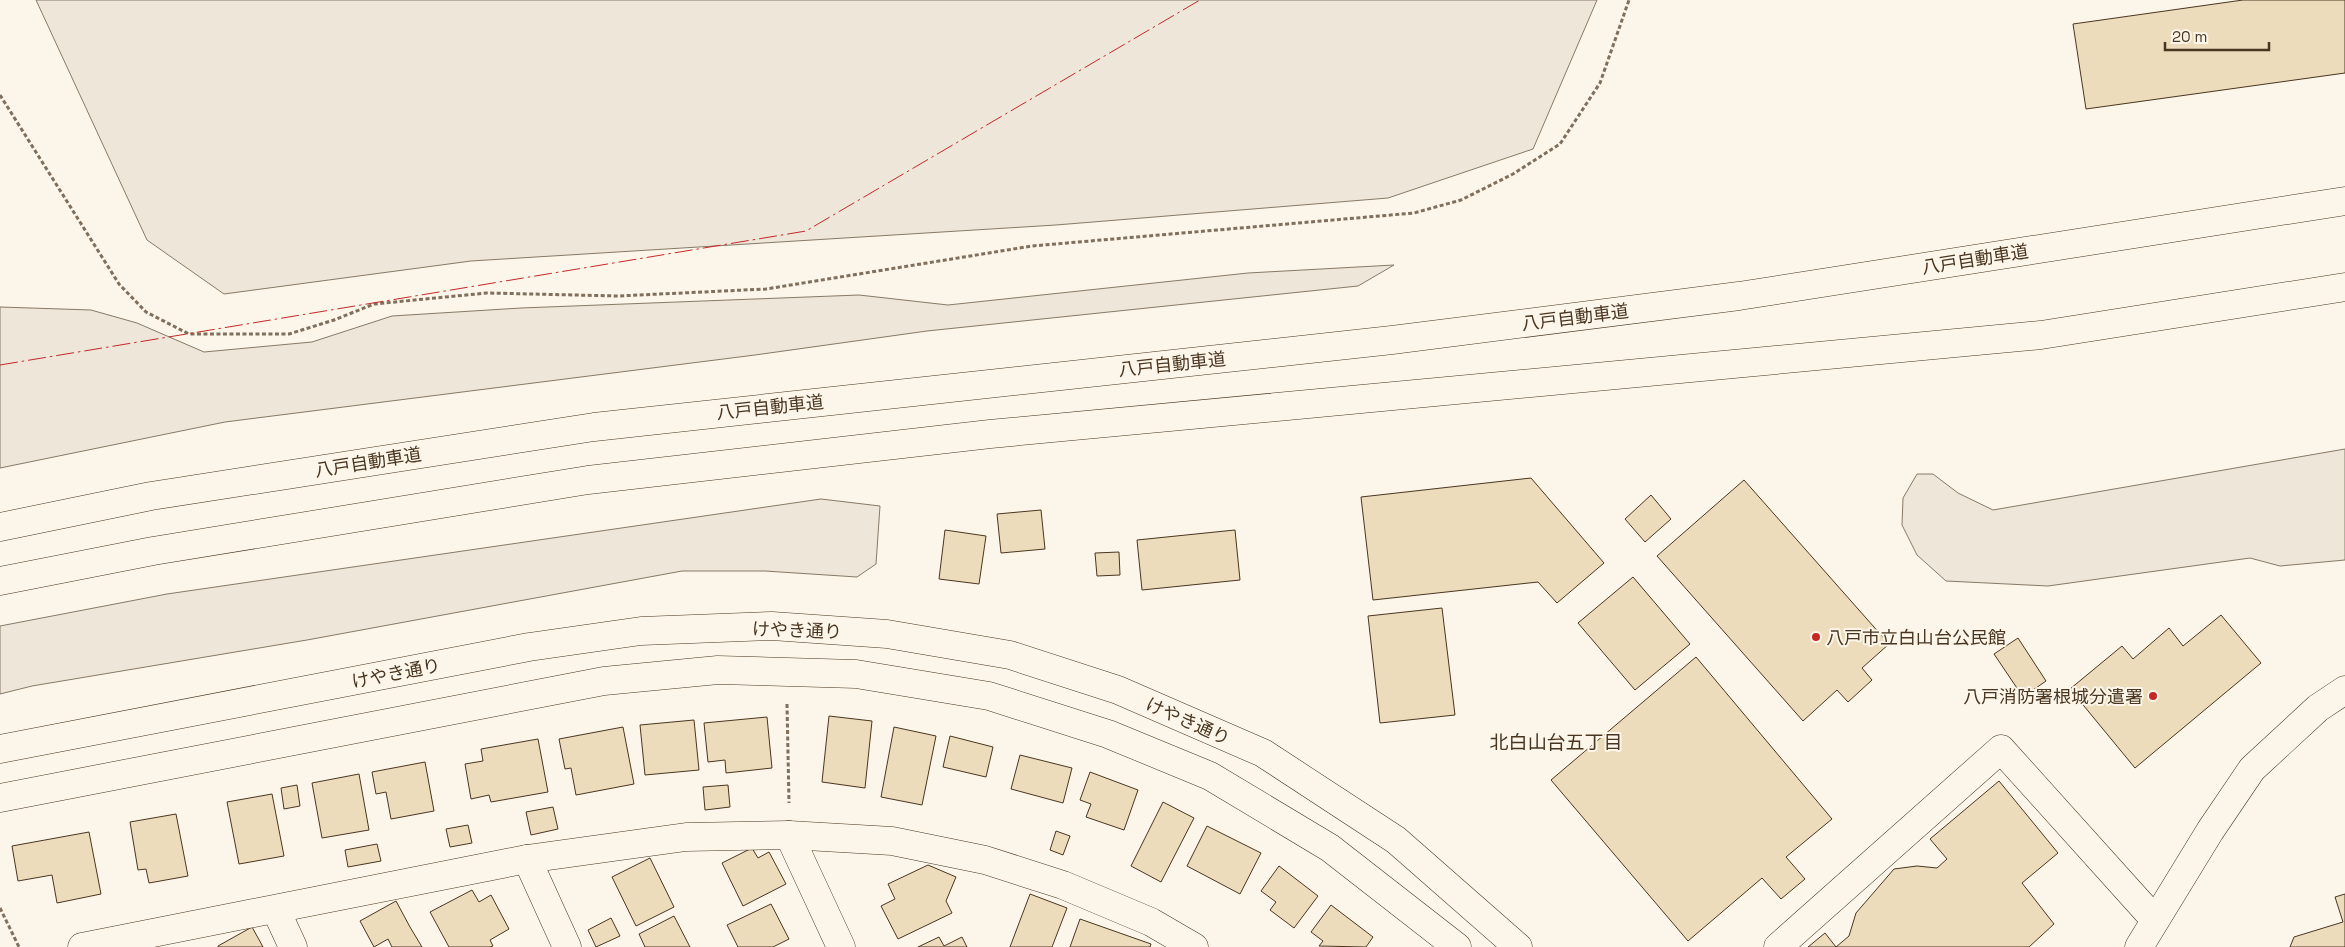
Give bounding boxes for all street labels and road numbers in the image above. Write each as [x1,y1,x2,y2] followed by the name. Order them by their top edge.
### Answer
[1920,239,2030,279] street label: 八戸自動車道
[1520,299,1630,335] street label: 八戸自動車道
[1117,347,1227,381] street label: 八戸自動車道
[715,390,825,424] street label: 八戸自動車道
[313,442,423,482] street label: 八戸自動車道
[752,617,842,643] street label: けやき通り
[350,653,442,693] street label: けやき通り
[1142,692,1234,750] street label: けやき通り

